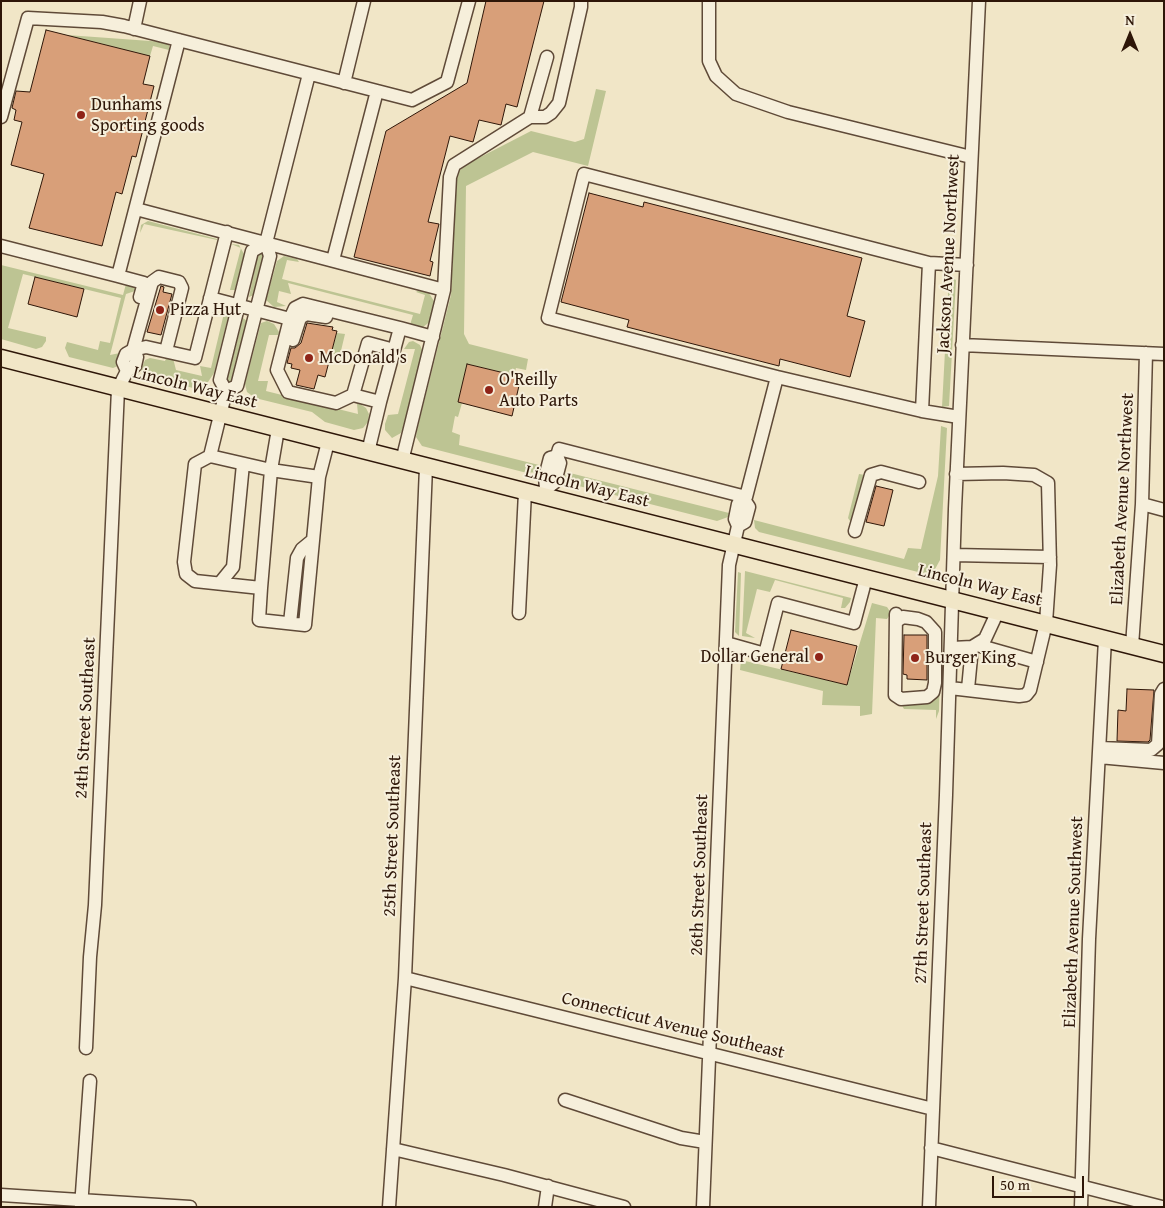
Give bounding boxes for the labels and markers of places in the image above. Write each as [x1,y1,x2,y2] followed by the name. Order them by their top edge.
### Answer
[91,94,205,136] place label: Dunhams Sporting goods
[75,109,87,121] marker: Dunhams Sporting goods
[170,299,241,321] place label: Pizza Hut
[154,304,166,316] marker: Pizza Hut
[319,347,407,369] place label: McDonald's
[303,352,315,364] marker: McDonald's
[499,369,578,412] place label: O'Reilly Auto Parts
[483,384,495,396] marker: O'Reilly Auto Parts
[700,646,809,668] place label: Dollar General
[925,647,1016,669] place label: Burger King
[813,651,825,663] marker: Dollar General
[909,652,921,664] marker: Burger King

